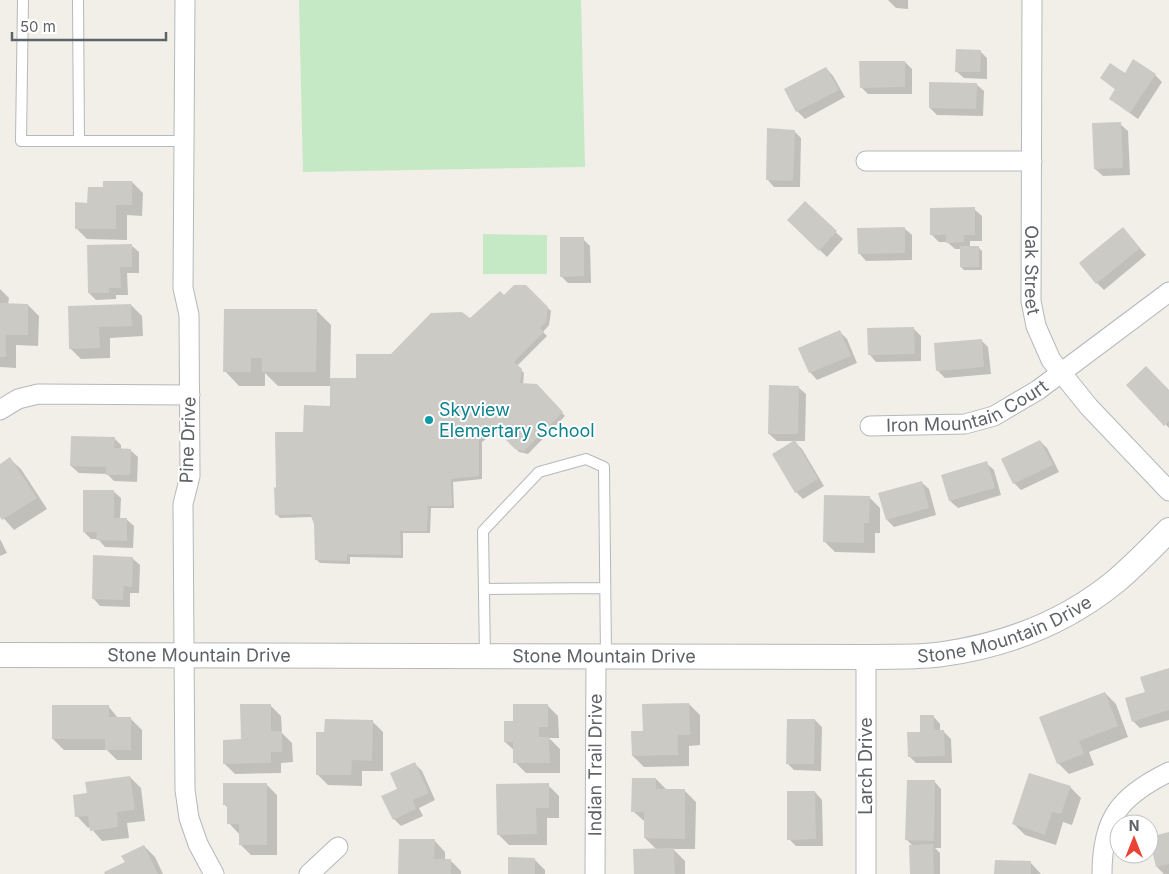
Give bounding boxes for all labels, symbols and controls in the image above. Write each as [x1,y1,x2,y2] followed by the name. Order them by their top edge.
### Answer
[12,10,166,42] scale bar
[20,17,56,36] text: 50 m
[1021,225,1045,317] street label: Oak Street
[886,375,1052,436] street label: Iron Mountain Court
[175,396,200,484] street label: Pine Drive
[439,399,595,441] place label: Skyview Elemertary School
[423,414,435,426] marker: Skyview Elemertary School
[917,591,1095,666] street label: Stone Mountain Drive
[107,644,291,666] street label: Stone Mountain Drive
[512,645,696,667] street label: Stone Mountain Drive
[584,694,606,836] street label: Indian Trail Drive
[855,717,876,815] street label: Larch Drive
[1109,814,1159,864] north arrow
[1129,817,1139,834] text: N

